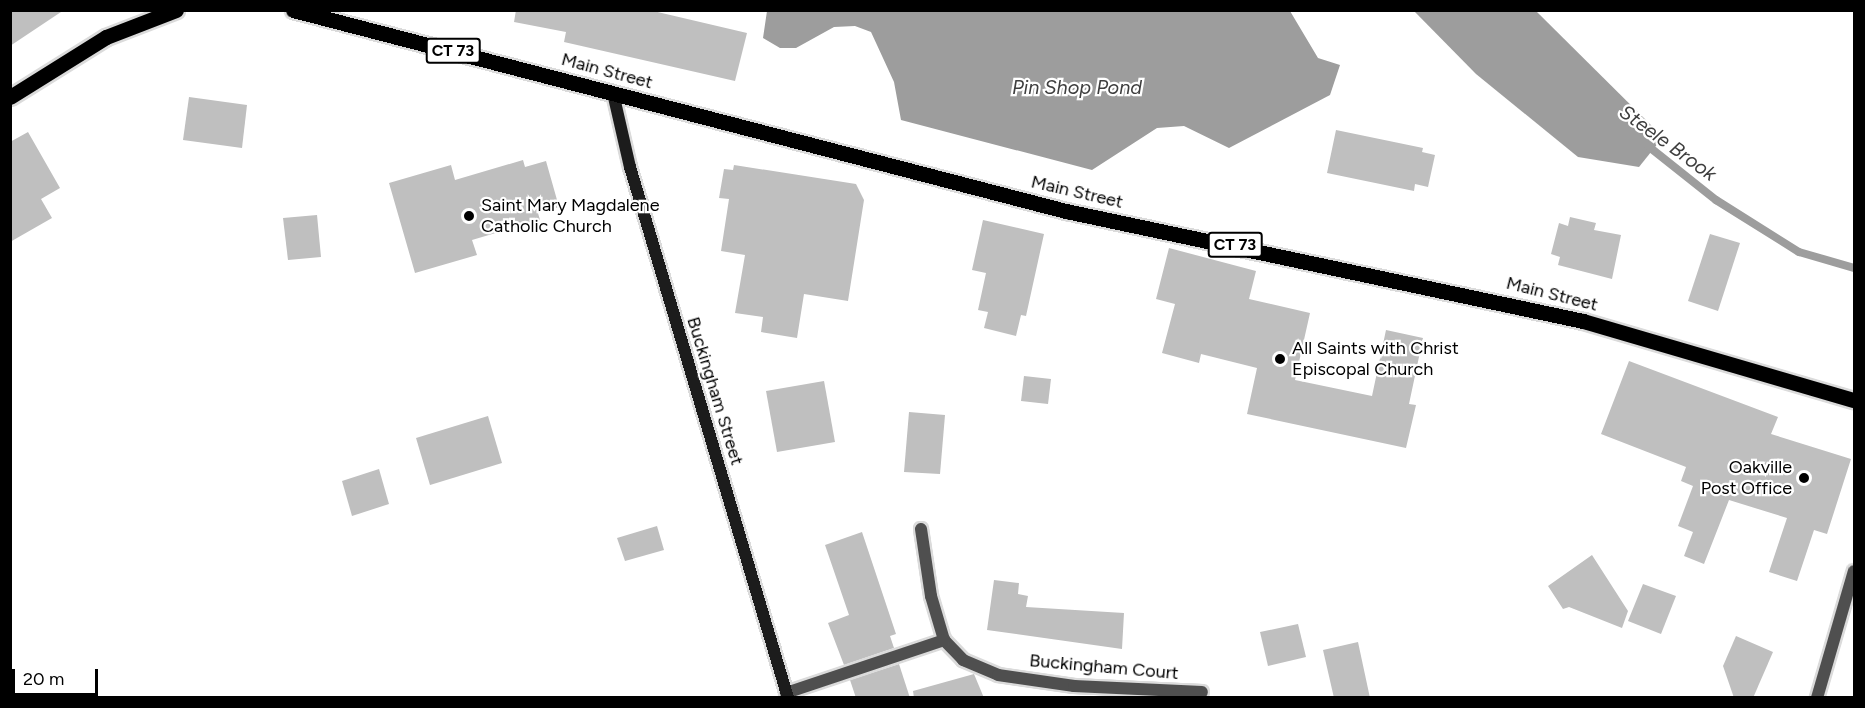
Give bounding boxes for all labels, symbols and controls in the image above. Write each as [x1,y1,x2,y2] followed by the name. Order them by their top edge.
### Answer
[424,38,482,64] road number: CT 73
[559,48,655,94] street label: Main Street
[1012,75,1142,99] water label: Pin Shop Pond
[1615,100,1721,186] water label: Steele Brook
[1029,171,1125,213] street label: Main Street
[481,195,659,238] place label: Saint Mary Magdalene Catholic Church
[462,209,476,223] marker: Saint Mary Magdalene Catholic Church
[1206,232,1264,258] road number: CT 73
[1504,272,1600,316] street label: Main Street
[682,314,748,468] street label: Buckingham Street
[1292,338,1459,380] place label: All Saints with Christ Episcopal Church
[1273,352,1287,366] marker: All Saints with Christ Episcopal Church
[1701,457,1792,500] place label: Oakville Post Office
[1797,471,1811,485] marker: Oakville Post Office
[1029,650,1179,684] street label: Buckingham Court
[15,657,100,695] scale bar
[23,668,64,690] text: 20 m

